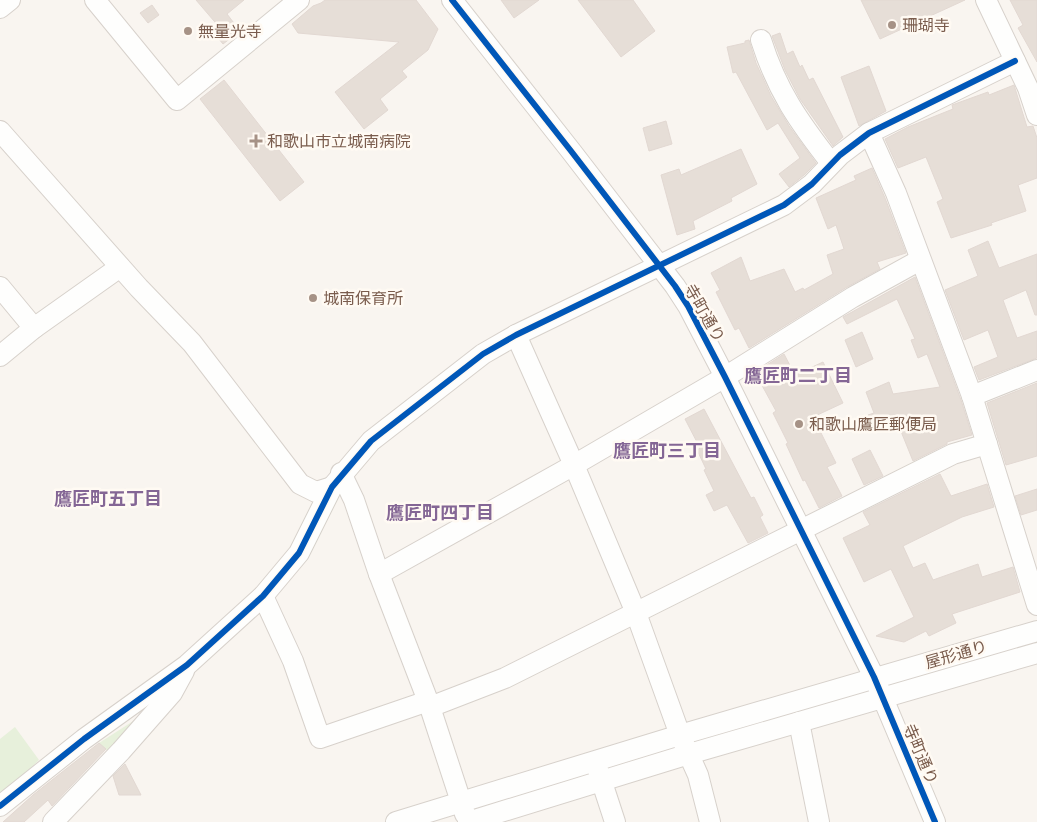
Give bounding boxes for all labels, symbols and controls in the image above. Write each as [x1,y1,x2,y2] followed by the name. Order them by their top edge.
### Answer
[902,15,950,35] place label: 珊瑚寺
[886,19,898,31] marker: 珊瑚寺
[198,21,262,41] place label: 無量光寺
[182,25,194,37] marker: 無量光寺
[267,131,411,151] place label: 和歌山市立城南病院
[249,134,263,148] marker: 和歌山市立城南病院
[680,280,730,346] street label: 寺町通り
[323,288,403,308] place label: 城南保育所
[307,292,319,304] marker: 城南保育所
[744,364,852,387] district label: 鷹匠町二丁目
[809,414,937,434] place label: 和歌山鷹匠郵便局
[793,418,805,430] marker: 和歌山鷹匠郵便局
[613,439,721,462] district label: 鷹匠町三丁目
[54,487,162,510] district label: 鷹匠町五丁目
[386,501,494,524] district label: 鷹匠町四丁目
[922,636,990,672] street label: 屋形通り
[899,721,943,787] street label: 寺町通り

